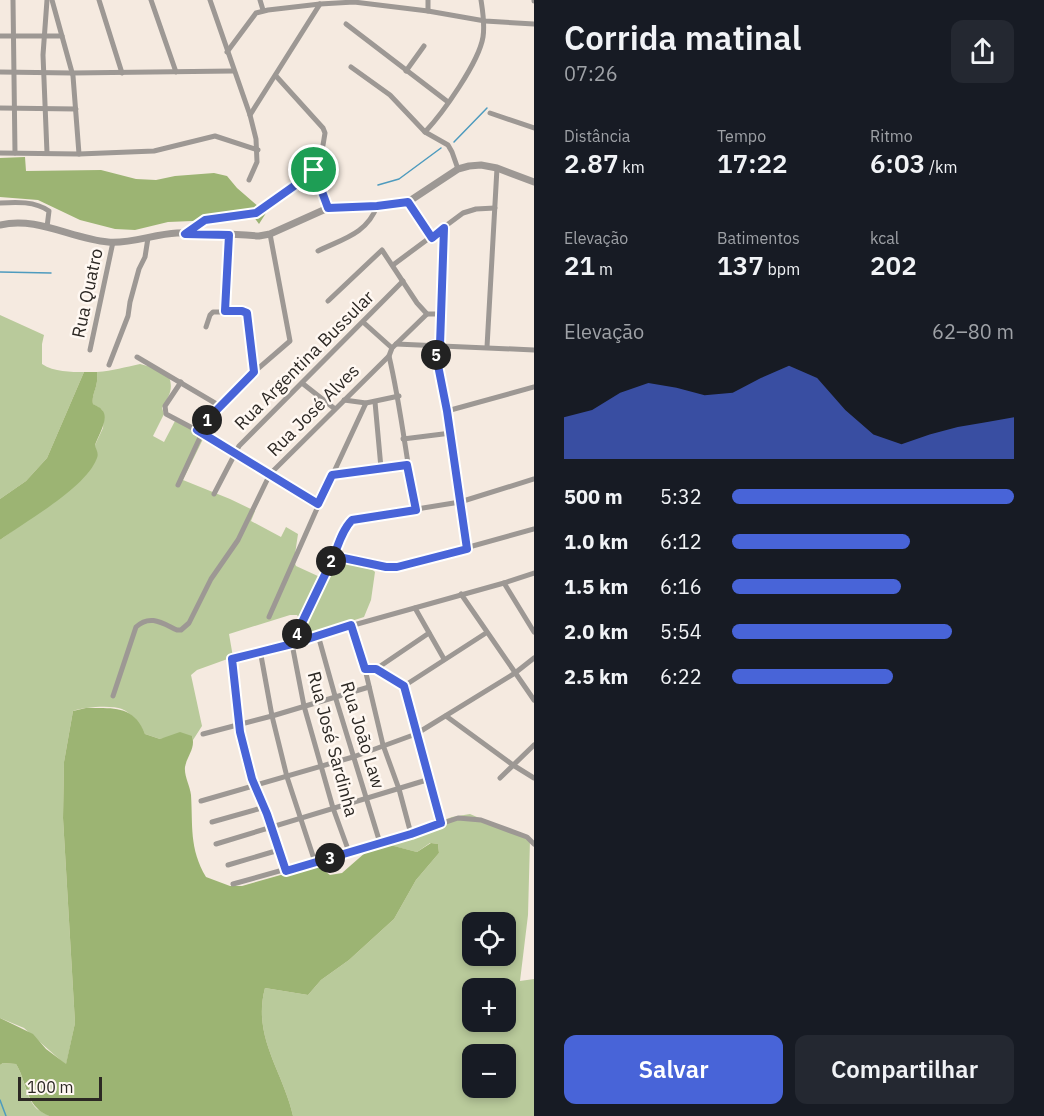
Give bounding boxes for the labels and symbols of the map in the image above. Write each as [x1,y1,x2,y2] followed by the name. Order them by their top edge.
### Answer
[288,144,339,195] pin
[66,246,108,340] street label: Rua Quatro
[229,285,379,435] street label: Rua Argentina Bussular
[421,340,451,370] pin: 5
[262,359,364,461] street label: Rua José Alves
[192,405,222,435] pin: 1
[316,546,346,576] pin: 2
[282,619,312,649] pin: 4
[303,669,364,819] street label: Rua José Sardinha
[336,678,390,792] street label: Rua João Law
[315,843,345,873] pin: 3
[18,1074,102,1102] scale bar

